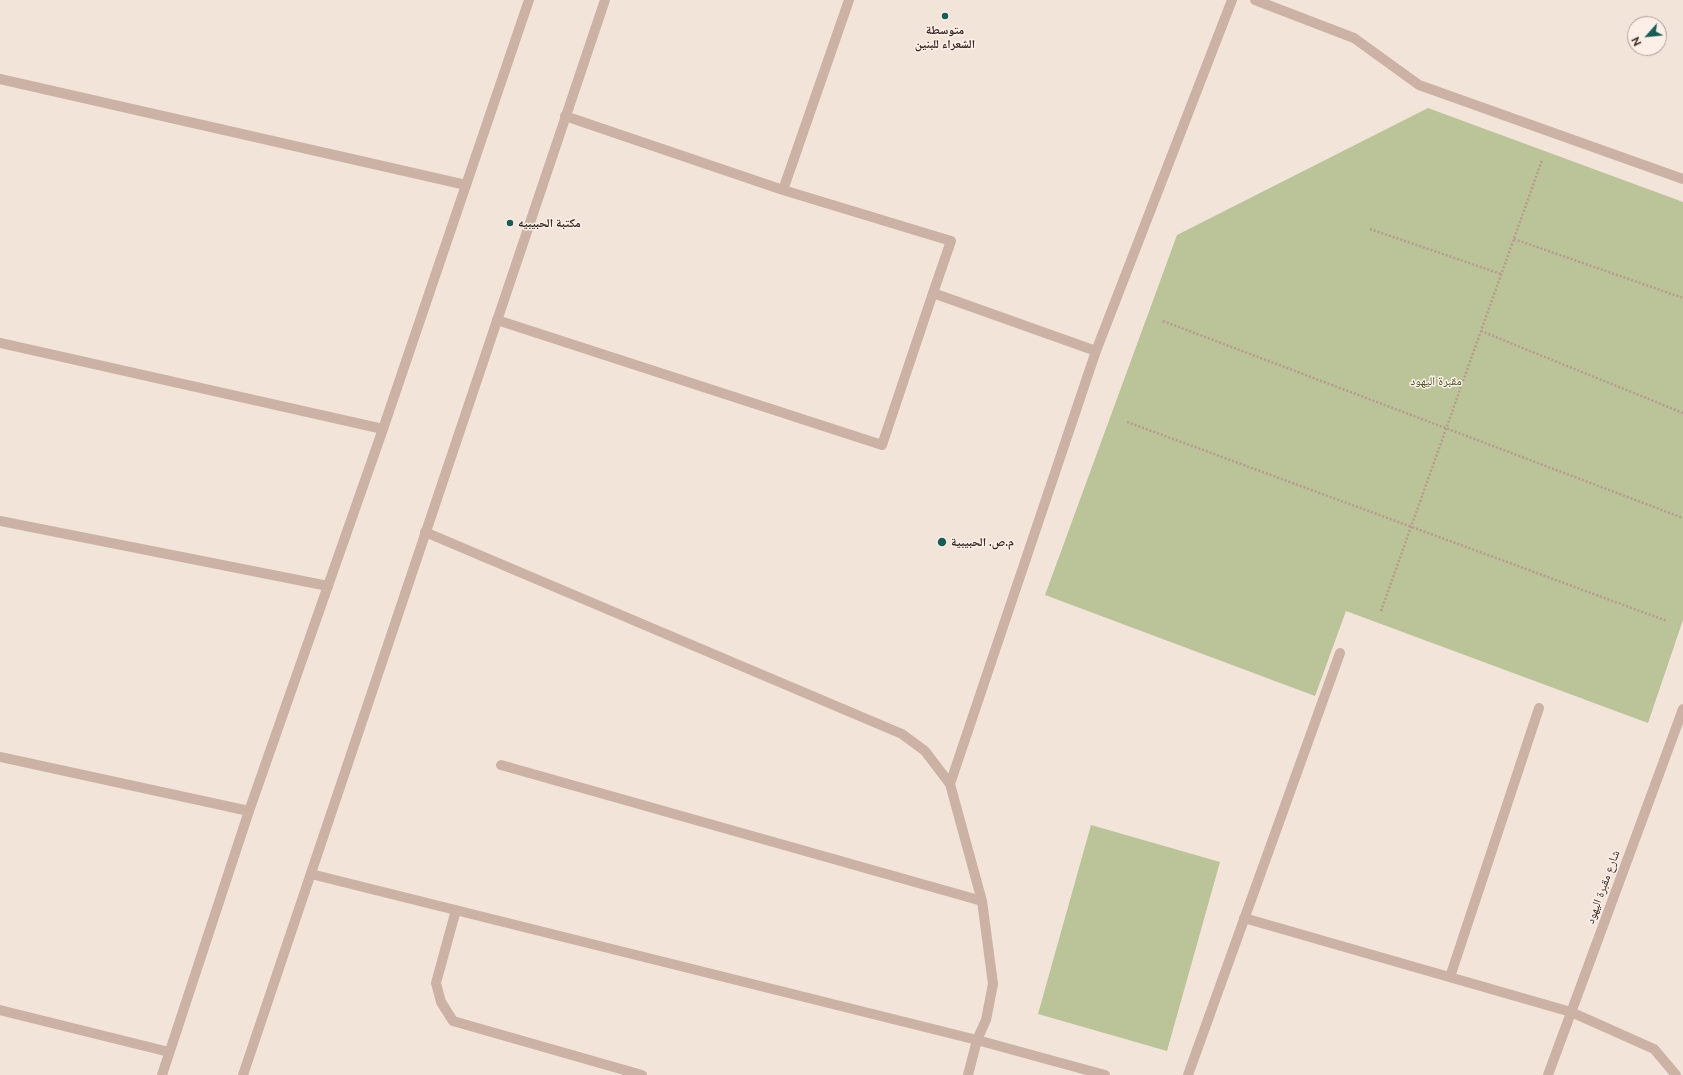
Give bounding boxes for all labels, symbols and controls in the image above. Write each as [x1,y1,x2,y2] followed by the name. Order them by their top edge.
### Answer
[940,11,950,21] marker: متوسطة الشعراء للبنين
[1627,16,1667,56] north arrow
[915,23,975,51] place label: متوسطة الشعراء للبنين
[1629,35,1644,48] text: N
[518,216,581,230] place label: مكتبة الحبيبيه
[505,218,515,228] marker: مكتبة الحبيبيه
[1410,374,1462,388] park label: مقبرة اليهود
[951,535,1014,549] place label: م.ص. الحبيبية
[936,536,948,548] marker: م.ص. الحبيبية
[1583,848,1623,926] street label: شارع مقبرة اليهود

